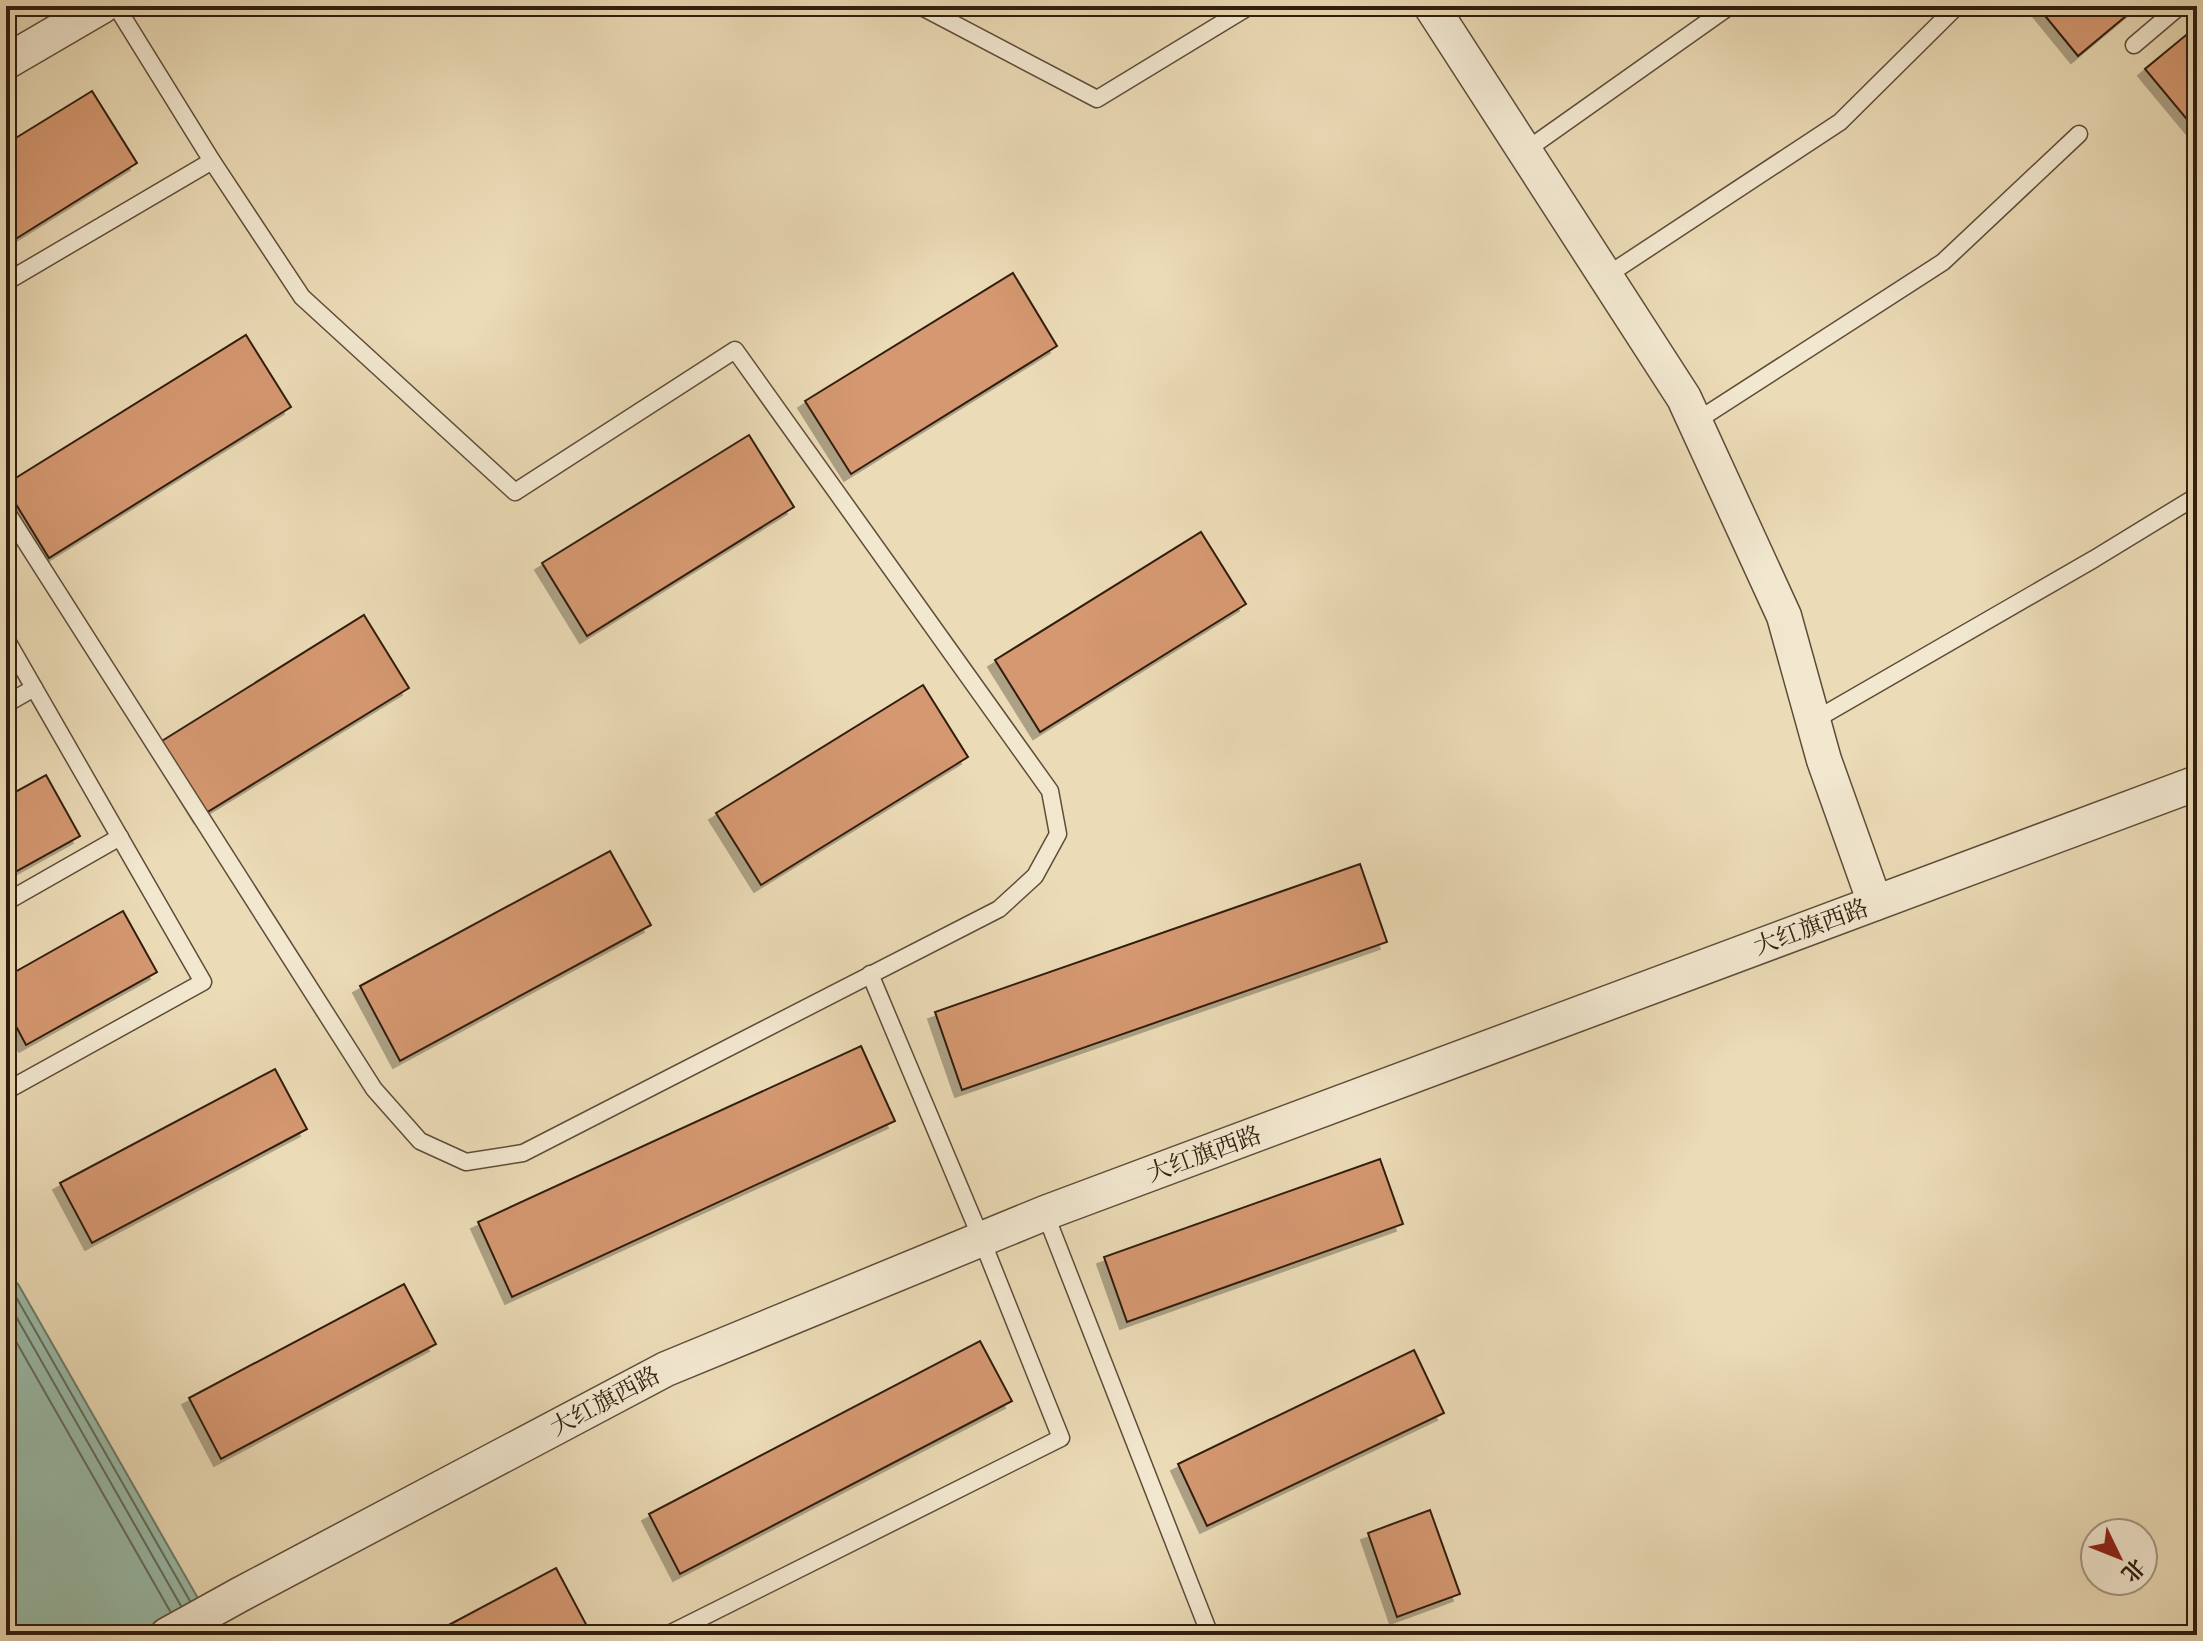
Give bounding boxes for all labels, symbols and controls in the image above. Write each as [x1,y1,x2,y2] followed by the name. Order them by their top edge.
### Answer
[1750,893,1872,961] street label: 大红旗西路
[1143,1120,1265,1188] street label: 大红旗西路
[545,1360,665,1442] street label: 大红旗西路
[2079,1517,2159,1597] north arrow
[2116,1553,2150,1587] text: 北

